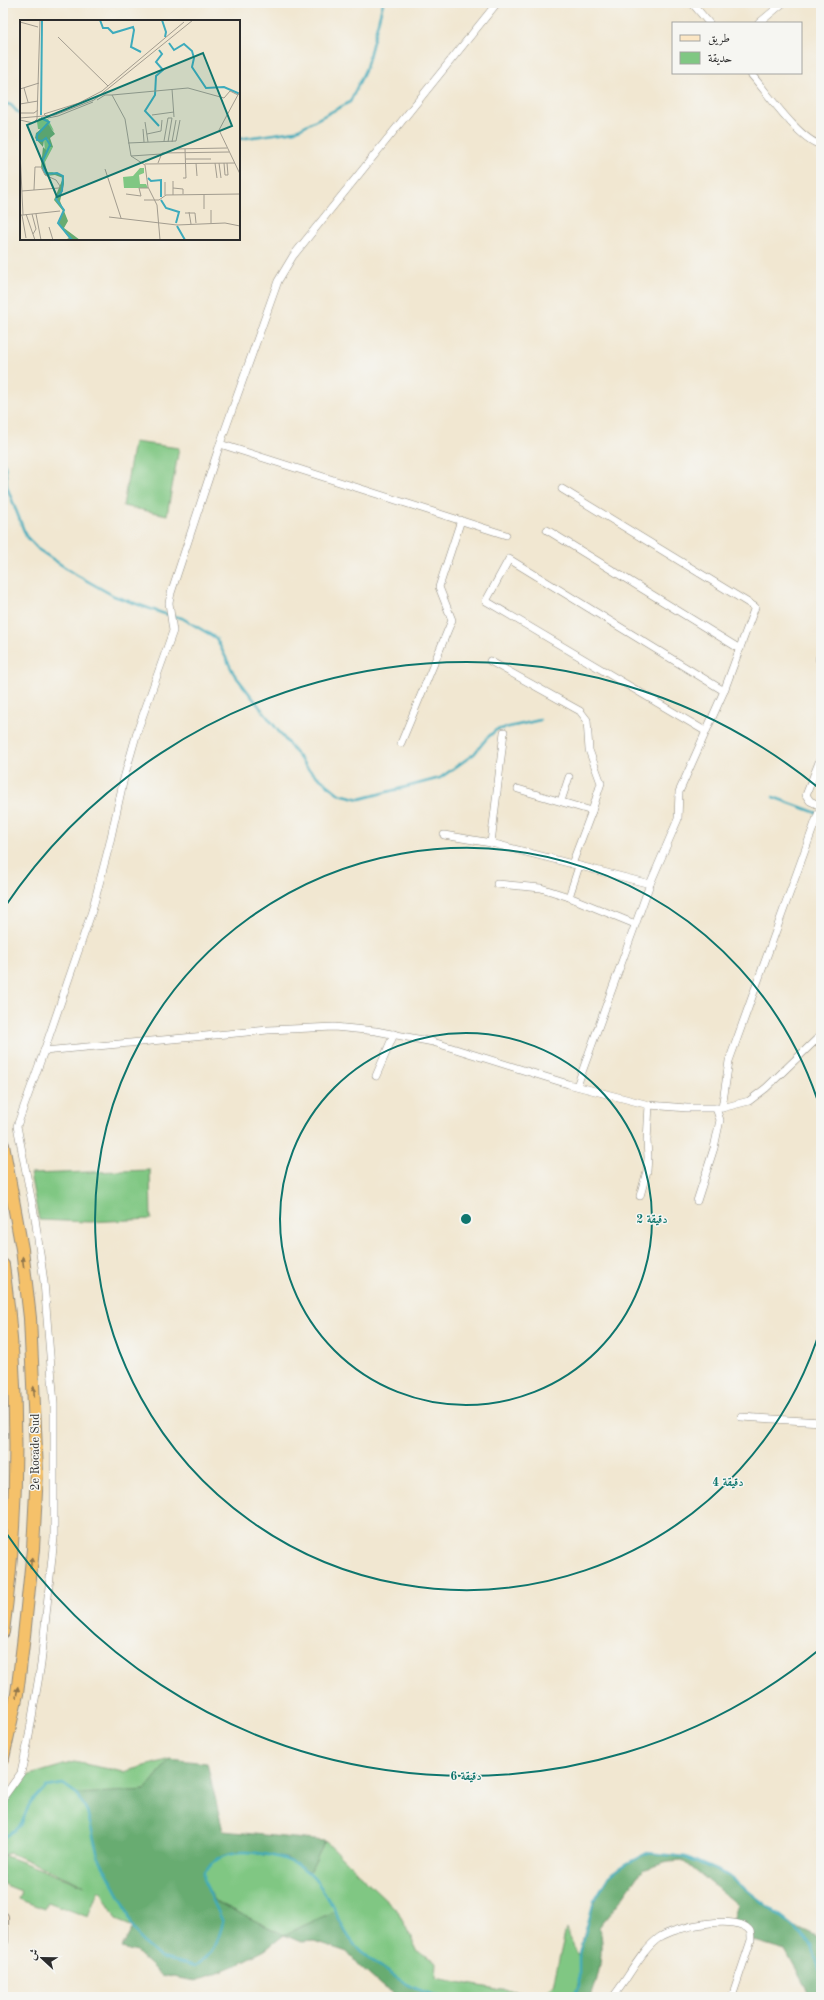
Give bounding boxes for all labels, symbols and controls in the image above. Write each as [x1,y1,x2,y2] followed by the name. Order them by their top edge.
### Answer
[20,20,240,240] inset map
[672,22,802,74] legend
[708,33,730,46] text: طريق
[708,53,732,66] text: حديقة
[459,1212,473,1226] centre of rings
[636,1214,668,1226] text: 2 دقيقة
[20,1256,27,1268] one-way arrow
[31,1386,38,1398] one-way arrow
[30,1414,42,1490] street label: 2e Rocade Sud
[712,1477,744,1489] text: 4 دقيقة
[28,1557,35,1569] one-way arrow
[14,1686,20,1699] one-way arrow
[450,1771,482,1783] text: 6 دقيقة
[22,1938,62,1978] north arrow
[27,1948,41,1962] text: ش

